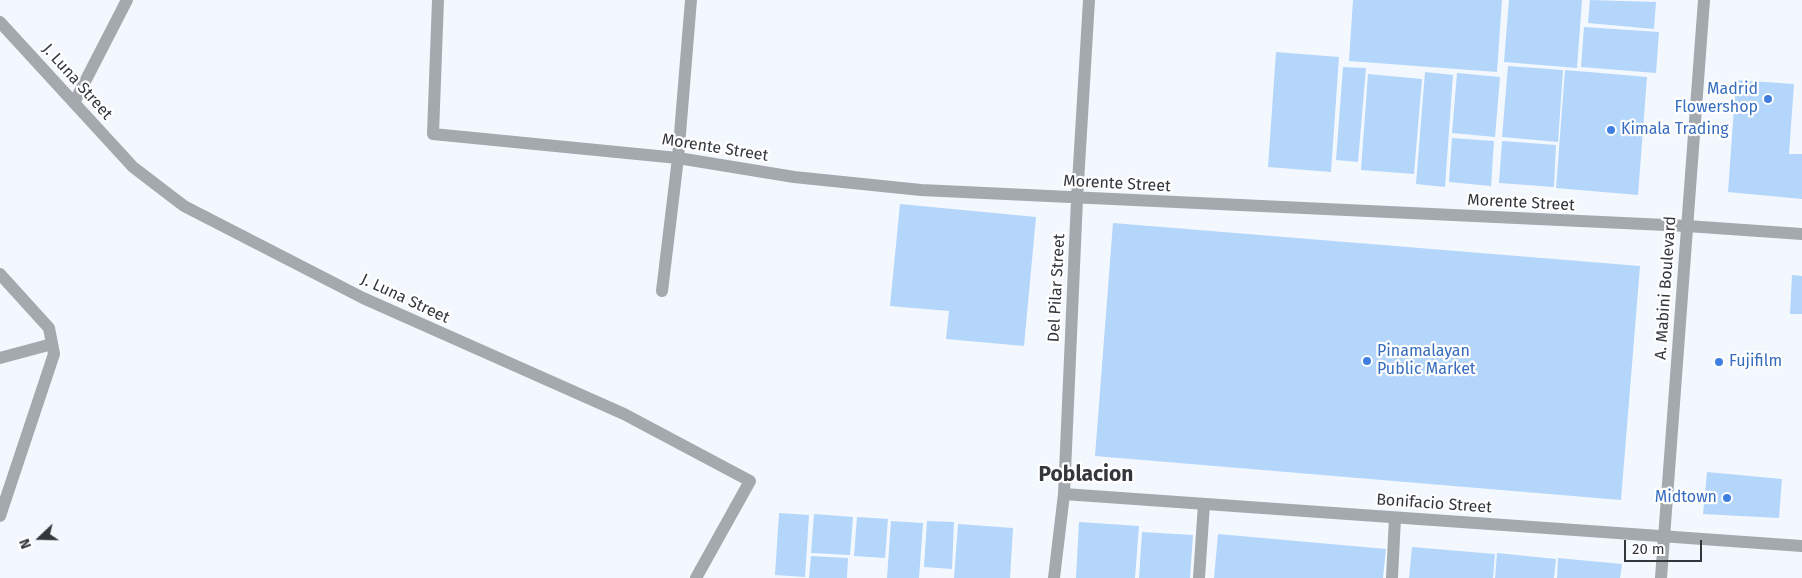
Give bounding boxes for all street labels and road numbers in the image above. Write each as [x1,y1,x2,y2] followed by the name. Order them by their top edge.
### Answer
[38,40,116,124] street label: J. Luna Street
[660,130,770,166] street label: Morente Street
[1063,172,1171,196] street label: Morente Street
[1467,191,1575,215] street label: Morente Street
[1651,216,1681,360] street label: A. Mabini Boulevard
[1045,233,1069,343] street label: Del Pilar Street
[358,270,452,328] street label: J. Luna Street
[1376,490,1492,518] street label: Bonifacio Street

